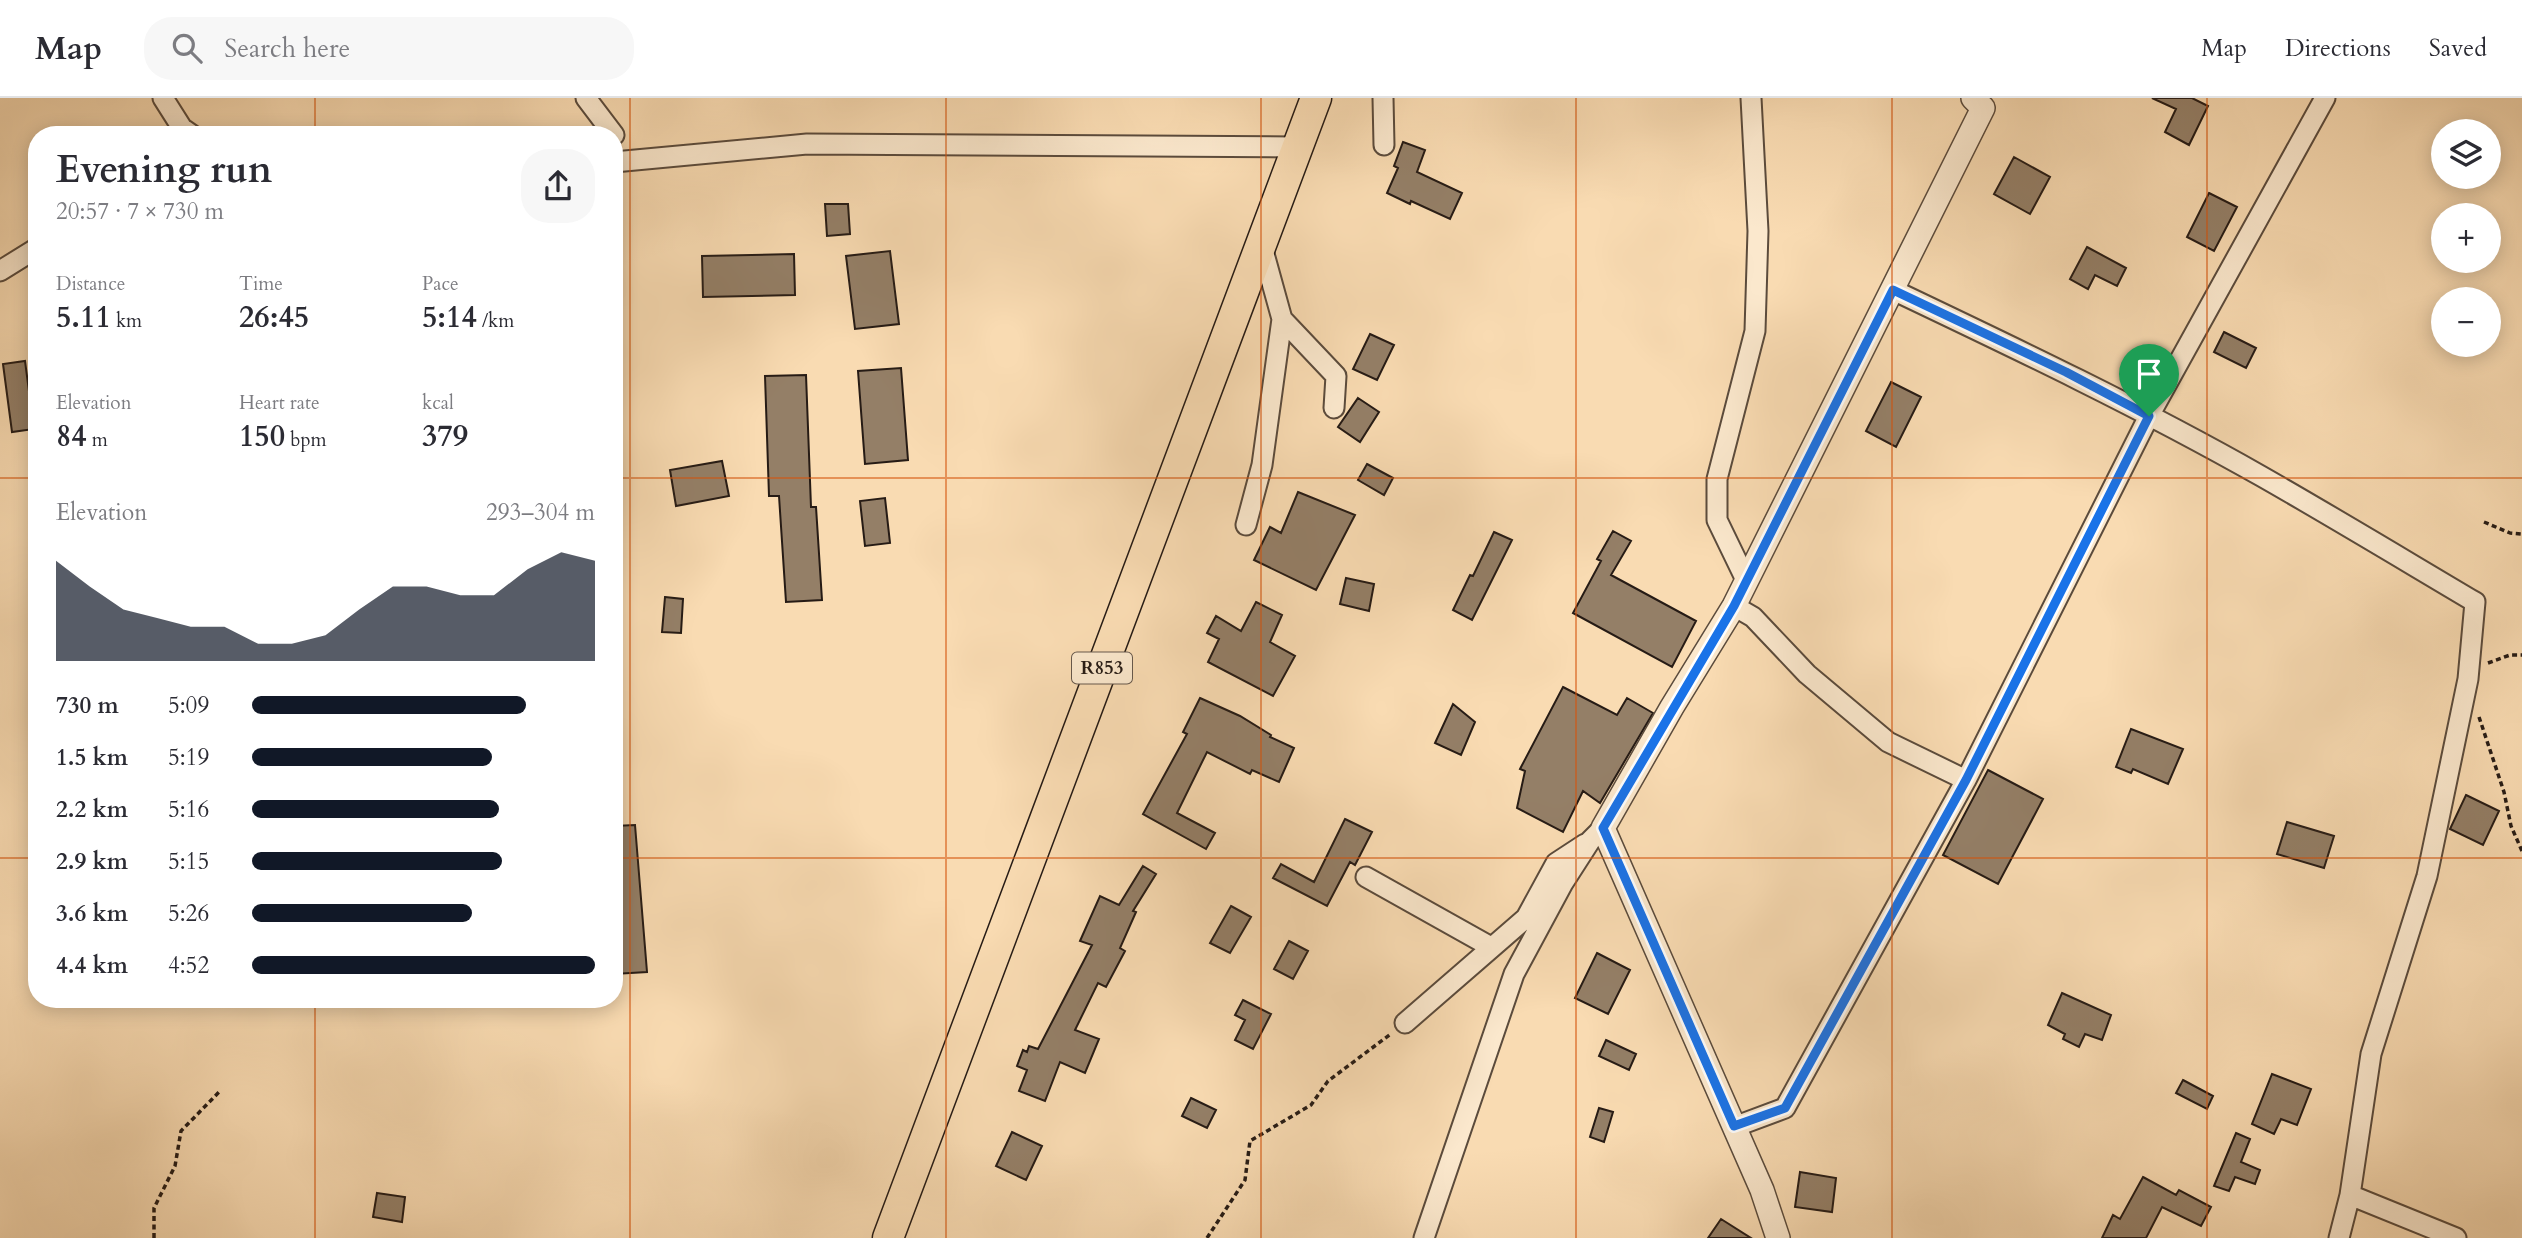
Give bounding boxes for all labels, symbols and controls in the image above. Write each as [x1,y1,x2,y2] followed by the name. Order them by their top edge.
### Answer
[144,17,634,80] search box
[35,26,102,71] text: Map
[168,29,206,67] icon: search
[224,31,350,66] text: Search here
[2201,32,2247,65] text: Map
[2285,32,2391,65] text: Directions
[2429,32,2487,65] text: Saved
[2431,119,2501,357] map controls
[2431,119,2501,189] button: layers
[56,144,272,196] text: Evening run
[521,149,595,223] button: share
[56,196,224,227] text: 20:57 · 7 × 730 m
[2431,203,2501,273] button: +
[56,271,125,297] text: Distance
[239,271,283,297] text: Time
[422,271,459,297] text: Pace
[2431,287,2501,357] button: −
[56,297,111,338] text: 5.11
[239,297,309,338] text: 26:45
[422,297,477,338] text: 5:14
[111,308,142,334] text: km
[477,308,514,334] text: /km
[2119,344,2179,416] pin
[2130,355,2168,393] icon: arrive
[56,390,131,416] text: Elevation
[239,390,320,416] text: Heart rate
[422,390,454,416] text: kcal
[56,416,87,457] text: 84
[239,416,285,457] text: 150
[422,416,468,457] text: 379
[87,427,108,453] text: m
[285,427,327,453] text: bpm
[56,497,147,528] text: Elevation
[486,497,595,528] text: 293–304 m
[1072,652,1132,684] road number: R853
[56,690,119,721] text: 730 m
[168,690,209,721] text: 5:09
[56,742,128,773] text: 1.5 km
[168,742,209,773] text: 5:19
[56,794,128,825] text: 2.2 km
[168,794,209,825] text: 5:16
[56,846,128,877] text: 2.9 km
[168,846,209,877] text: 5:15
[56,898,128,929] text: 3.6 km
[168,898,209,929] text: 5:26
[56,950,128,981] text: 4.4 km
[168,950,209,981] text: 4:52

